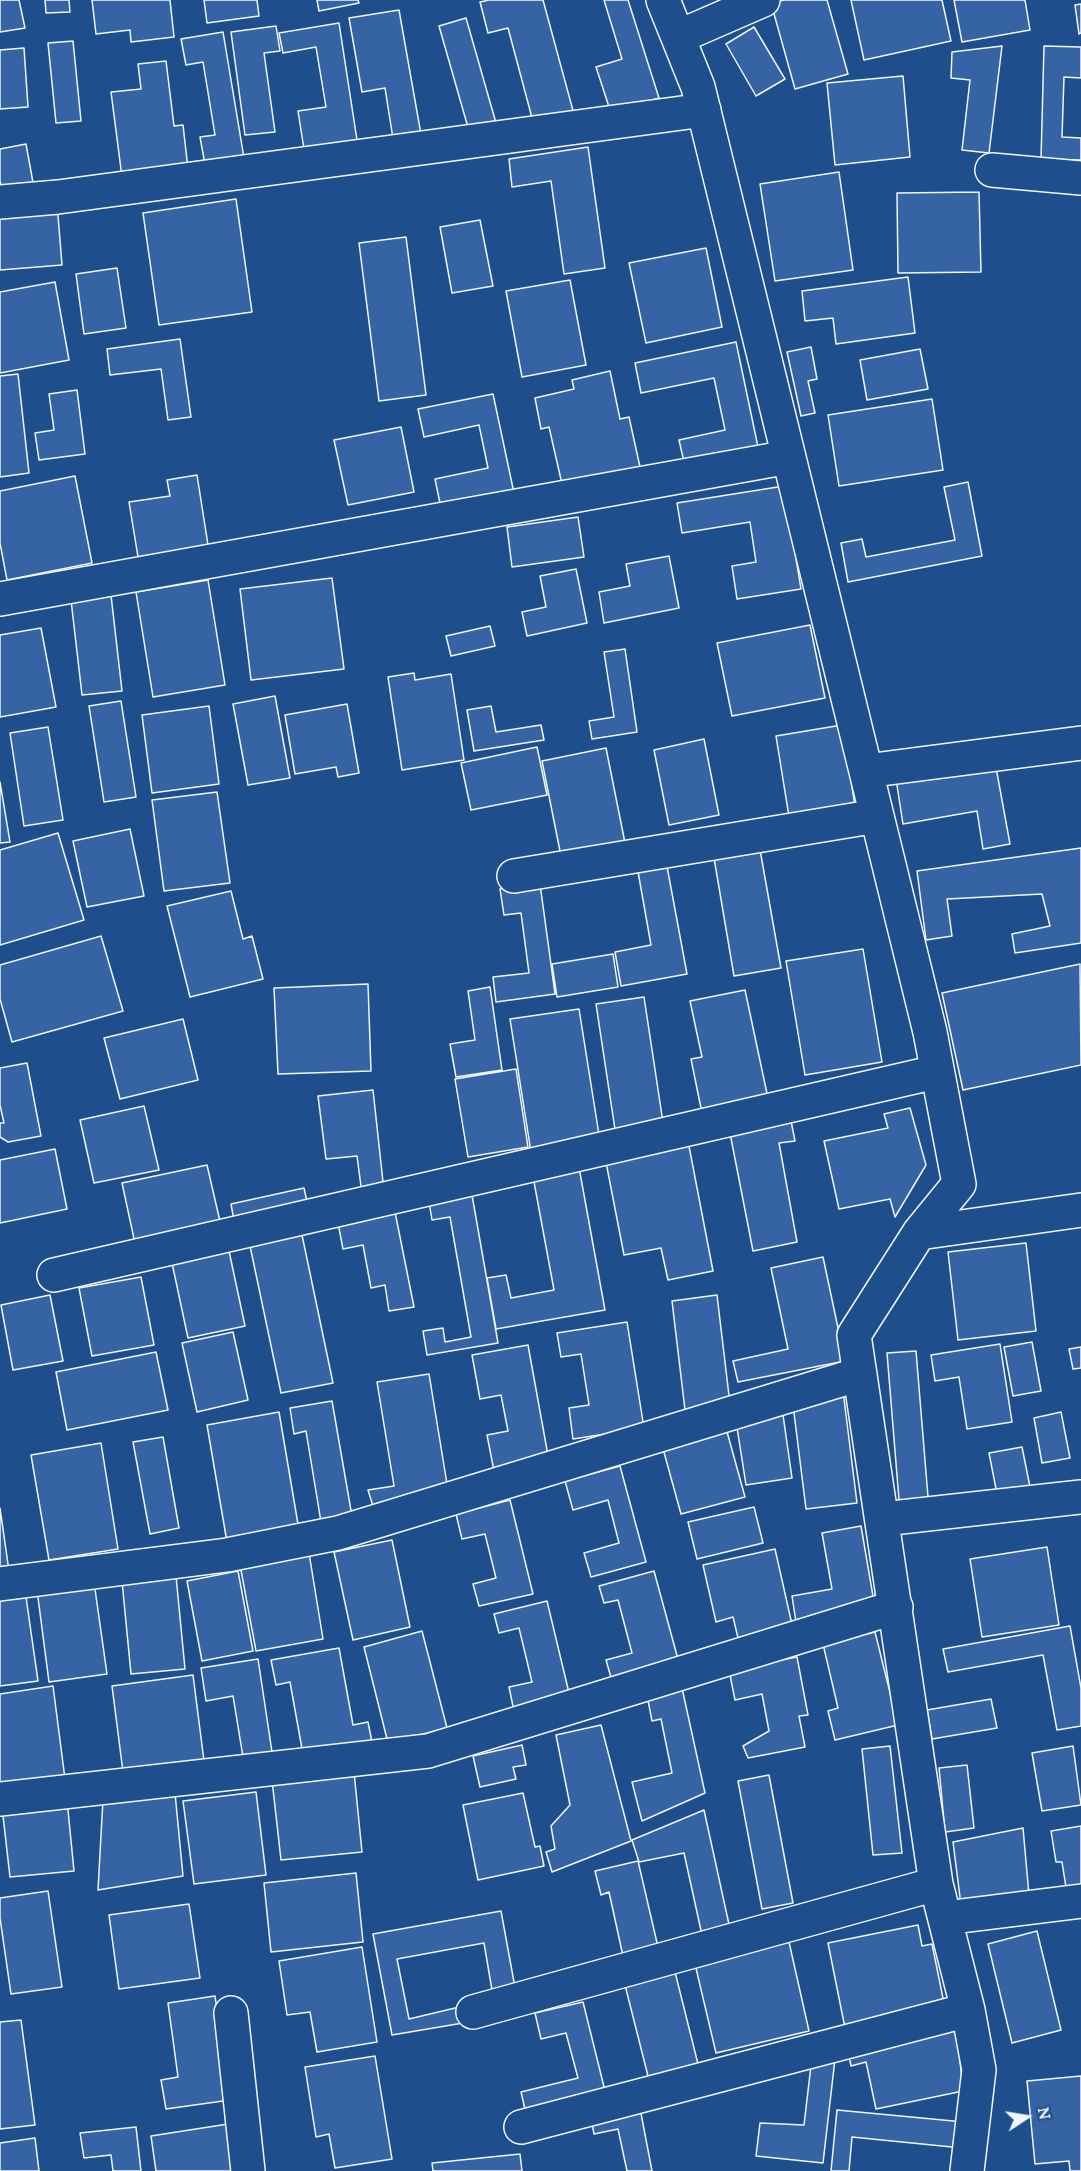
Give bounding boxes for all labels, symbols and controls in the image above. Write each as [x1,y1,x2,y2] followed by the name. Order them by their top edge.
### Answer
[997,2087,1057,2147] north arrow
[1034,2105,1056,2121] text: N

